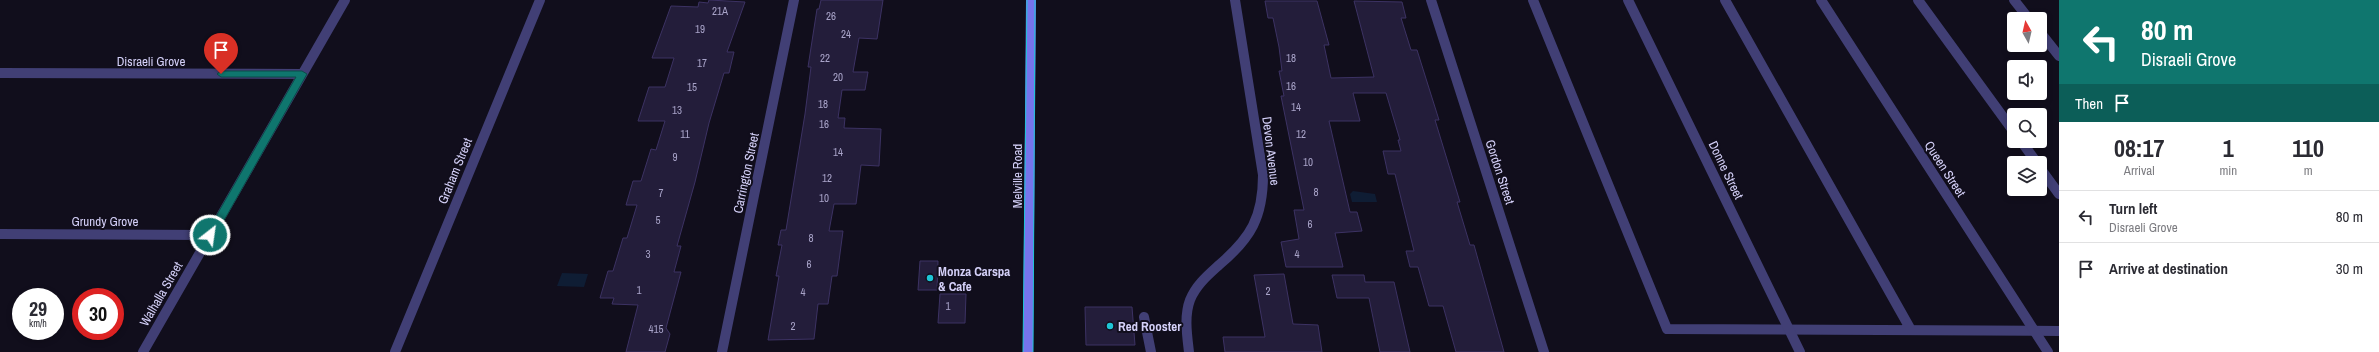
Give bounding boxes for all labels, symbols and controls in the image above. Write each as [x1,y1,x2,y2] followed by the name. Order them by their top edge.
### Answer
[712,4,729,18] house number: 21A
[826,9,836,23] house number: 26
[2141,11,2193,49] text: 80 m
[2007,12,2047,52] north arrow
[2007,12,2047,196] map controls
[2075,16,2127,68] icon: left
[695,22,705,36] house number: 19
[841,27,851,41] house number: 24
[204,33,238,74] pin
[210,39,232,61] icon: arrive
[2141,47,2236,72] text: Disraeli Grove
[820,51,830,65] house number: 22
[1286,51,1296,65] house number: 18
[117,53,185,70] street label: Disraeli Grove
[697,56,707,70] house number: 17
[2007,60,2047,100] button: sound
[833,70,843,84] house number: 20
[1286,79,1296,93] house number: 16
[687,80,697,94] house number: 15
[2111,92,2133,114] icon: arrive
[2075,93,2103,114] text: Then
[818,97,828,111] house number: 18
[1291,100,1301,114] house number: 14
[672,103,682,117] house number: 13
[2007,108,2047,148] button: search
[1258,116,1284,186] street label: Devon Avenue
[819,117,829,131] house number: 16
[680,127,690,141] house number: 11
[1296,127,1306,141] house number: 12
[729,131,763,215] street label: Carrington Street
[2114,132,2164,164] text: 08:17
[2223,132,2234,164] text: 1
[2292,132,2324,164] text: 110
[434,135,476,207] street label: Graham Street
[1482,138,1518,207] street label: Gordon Street
[1705,138,1747,202] street label: Donne Street
[1921,138,1969,200] street label: Queen Street
[1009,144,1026,208] street label: Melville Road
[833,145,843,159] house number: 14
[672,150,678,164] house number: 9
[1303,155,1313,169] house number: 10
[2007,156,2047,196] button: layers
[2124,162,2155,179] text: Arrival
[2219,162,2237,179] text: min
[2304,162,2313,179] text: m
[822,171,832,185] house number: 12
[1313,185,1319,199] house number: 8
[658,186,664,200] house number: 7
[819,191,829,205] house number: 10
[2109,198,2157,219] text: Turn left
[2075,206,2097,228] icon: left
[2336,206,2363,227] text: 80 m
[72,213,139,230] street label: Grundy Grove
[655,213,661,227] house number: 5
[189,214,231,256] position arrow
[1307,217,1313,231] house number: 6
[2109,219,2178,236] text: Disraeli Grove
[808,231,814,245] house number: 8
[645,247,651,261] house number: 3
[1294,247,1300,261] house number: 4
[806,257,812,271] house number: 6
[2075,258,2097,280] icon: arrive
[2109,258,2228,279] text: Arrive at destination
[2336,258,2363,279] text: 30 m
[136,259,186,329] street label: Walhalla Street
[938,263,1010,295] place label: Monza Carspa & Cafe
[925,273,935,283] marker: Monza Carspa & Cafe
[636,283,642,297] house number: 1
[1265,284,1271,298] house number: 2
[800,285,806,299] house number: 4
[72,288,124,340] speed limit sign: 30
[29,295,47,322] text: 29
[945,299,951,313] house number: 1
[29,317,47,330] text: km/h
[1118,318,1182,335] place label: Red Rooster
[790,319,796,333] house number: 2
[1105,321,1115,331] marker: Red Rooster
[648,322,664,336] house number: 415

